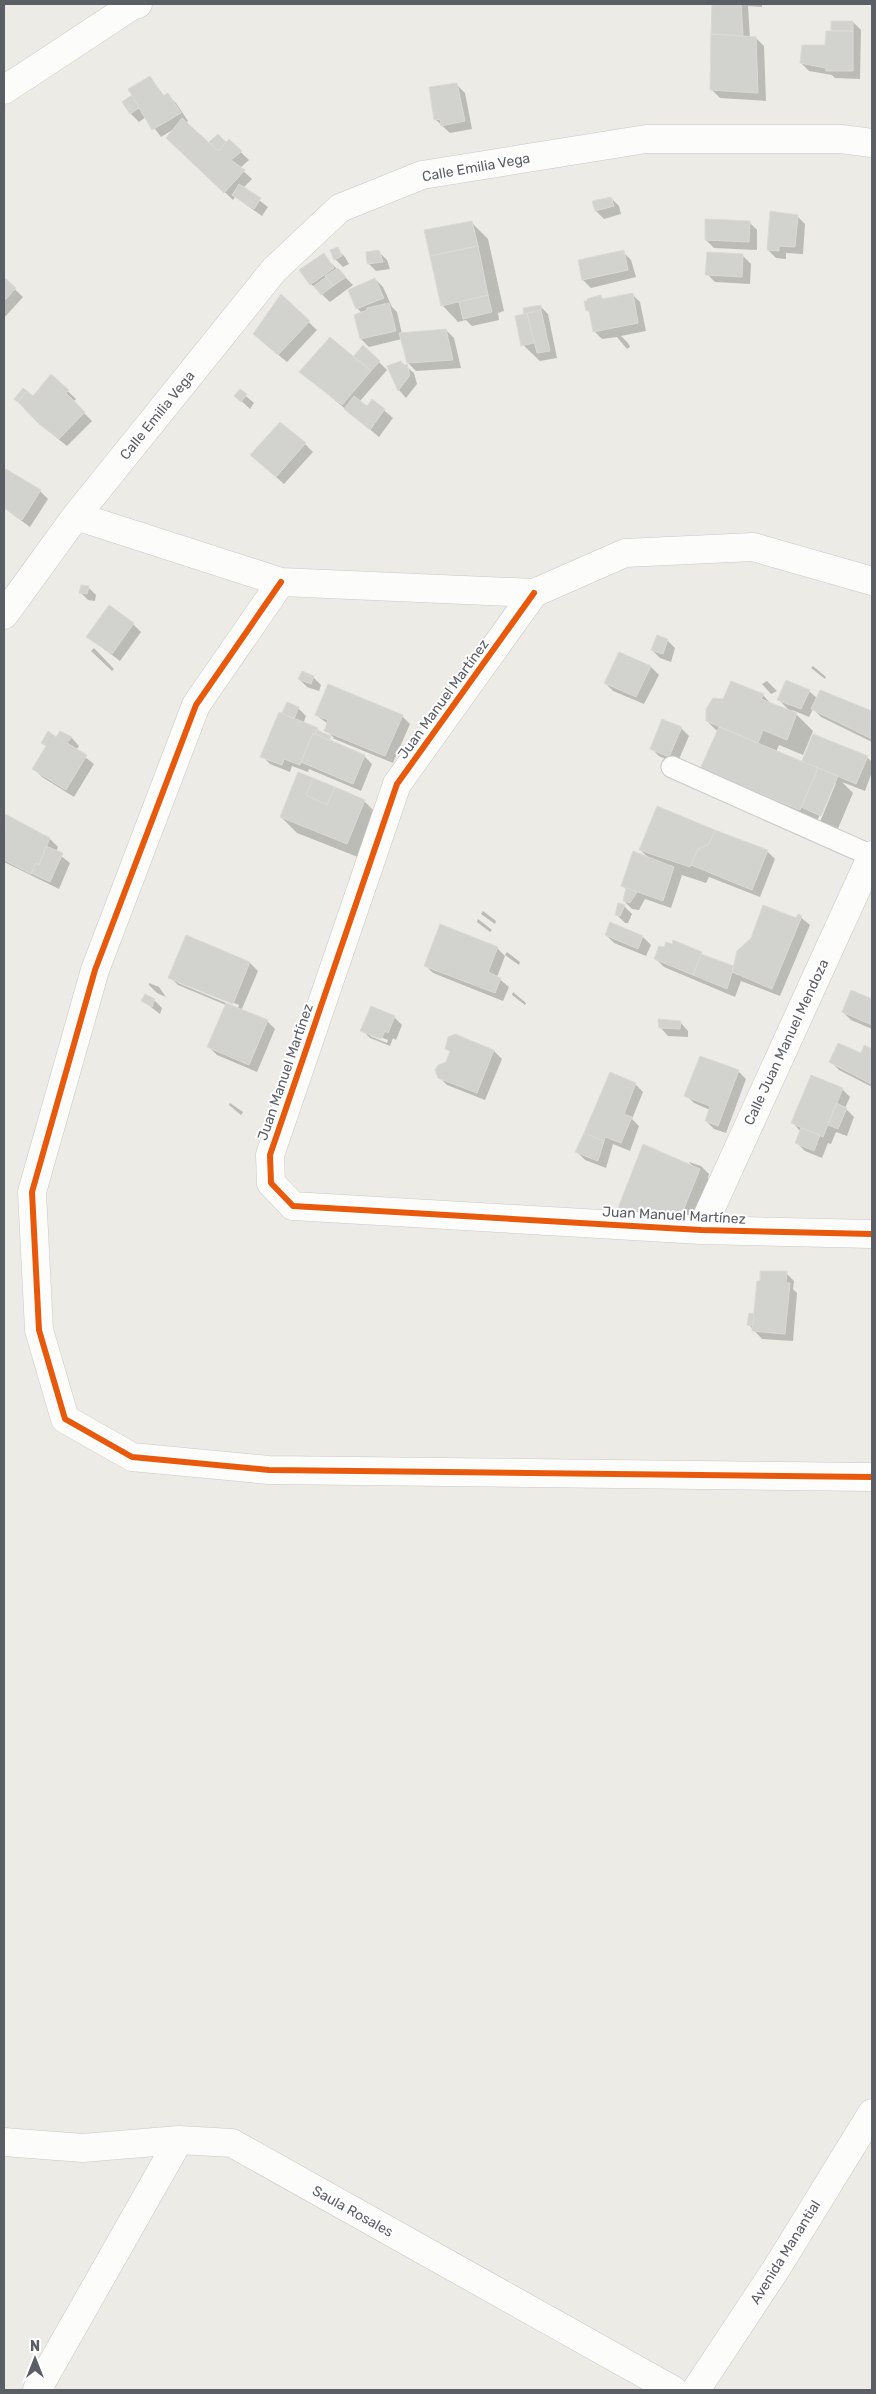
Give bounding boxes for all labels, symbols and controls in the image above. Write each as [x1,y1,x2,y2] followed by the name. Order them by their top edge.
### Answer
[421,150,531,185] street label: Calle Emilia Vega
[116,367,198,463] street label: Calle Emilia Vega
[394,636,493,762] street label: Juan Manuel Martínez
[740,957,832,1128] street label: Calle Juan Manuel Mendoza
[254,1001,317,1143] street label: Juan Manuel Martínez
[602,1203,746,1228] street label: Juan Manuel Martínez
[309,2182,396,2241] street label: Saula Rosales
[747,2197,824,2307] street label: Avenida Manantial
[10,2334,60,2384] north arrow
[30,2338,40,2355] text: N

